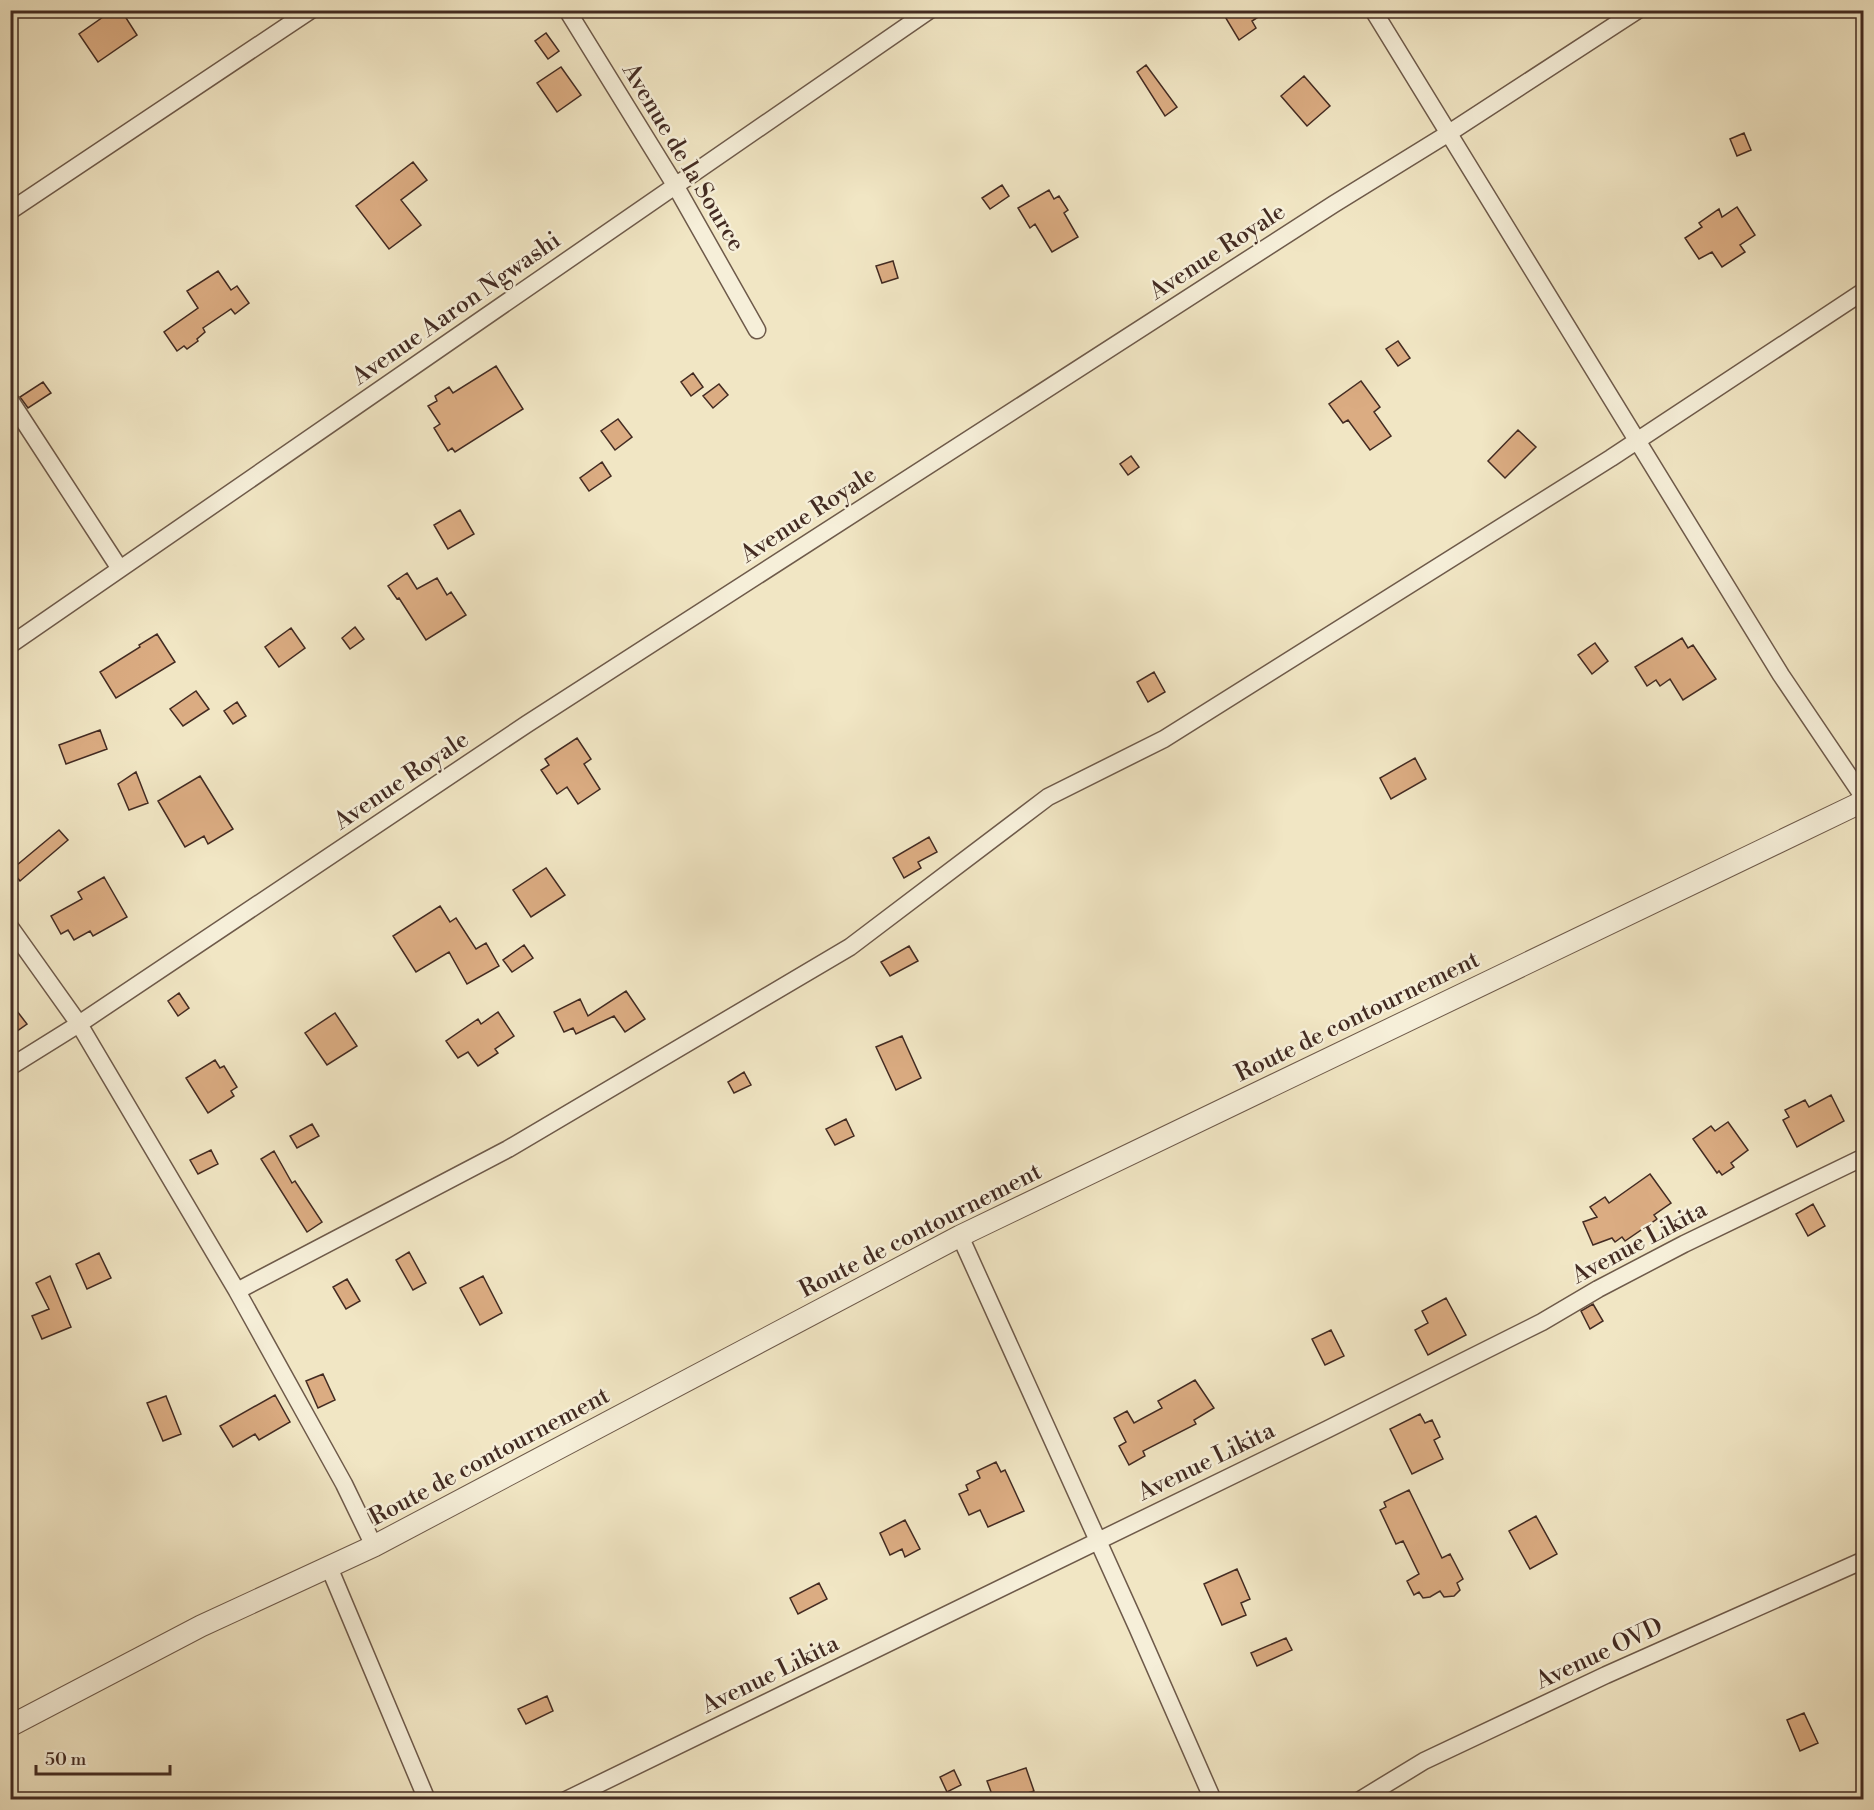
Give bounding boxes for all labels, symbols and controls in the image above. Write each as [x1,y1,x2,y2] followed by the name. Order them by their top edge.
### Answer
[615,57,751,257] street label: Avenue de la Source
[1143,197,1291,308] street label: Avenue Royale
[346,225,567,393] street label: Avenue Aaron Ngwashi
[734,460,882,571] street label: Avenue Royale
[328,725,475,838] street label: Avenue Royale
[1230,944,1485,1089] street label: Route de contournement
[794,1156,1047,1305] street label: Route de contournement
[1566,1194,1713,1292] street label: Avenue Likita
[364,1380,615,1533] street label: Route de contournement
[1132,1415,1281,1508] street label: Avenue Likita
[1530,1611,1668,1697] street label: Avenue OVD
[696,1628,845,1721] street label: Avenue Likita
[36,1738,170,1776] scale bar
[45,1748,87,1771] text: 50 m

